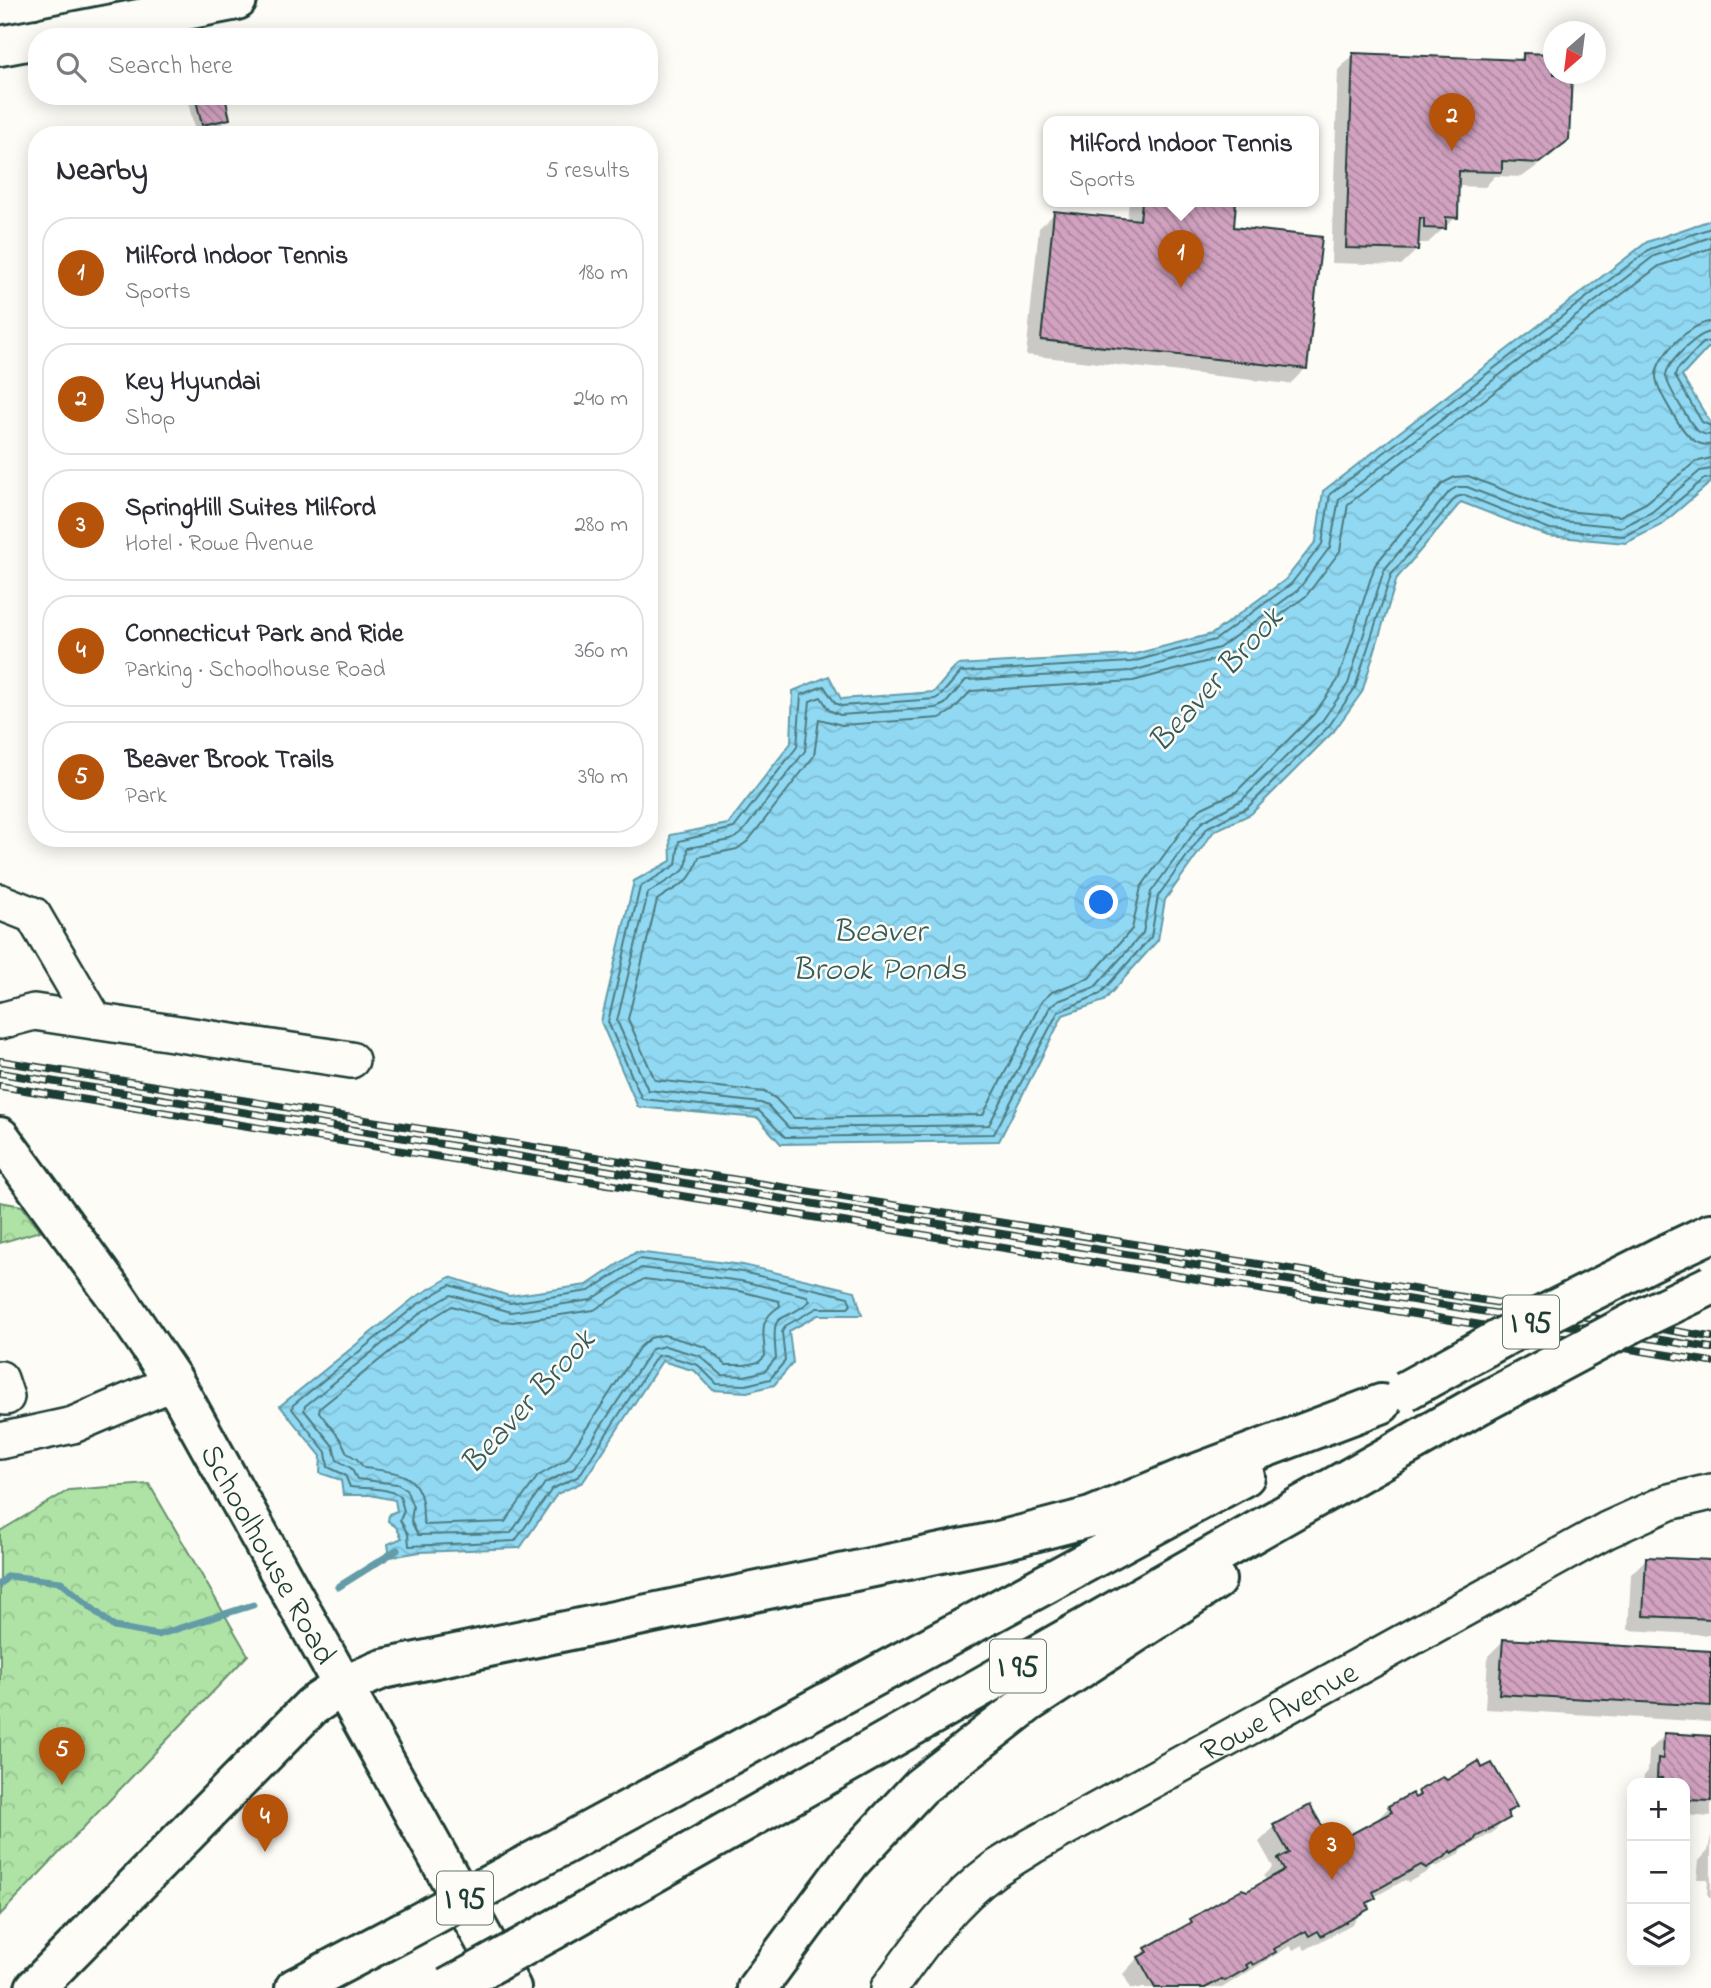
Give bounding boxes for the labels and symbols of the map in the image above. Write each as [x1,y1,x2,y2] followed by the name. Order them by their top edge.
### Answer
[1543,21,1606,84] north arrow
[1429,93,1475,151] pin: 2
[1158,230,1204,288] pin: 1
[1138,596,1297,764] water label: Beaver Brook
[1084,885,1118,919] your location
[792,909,966,995] water label: Beaver Brook Ponds
[1503,1296,1559,1348] road number: I 95
[450,1318,609,1486] water label: Beaver Brook
[186,1436,347,1674] street label: Schoolhouse Road
[990,1640,1046,1692] road number: I 95
[1193,1651,1368,1776] street label: Rowe Avenue
[39,1727,85,1785] pin: 5
[242,1794,288,1852] pin: 4
[1309,1822,1355,1880] pin: 3
[437,1872,493,1924] road number: I 95

